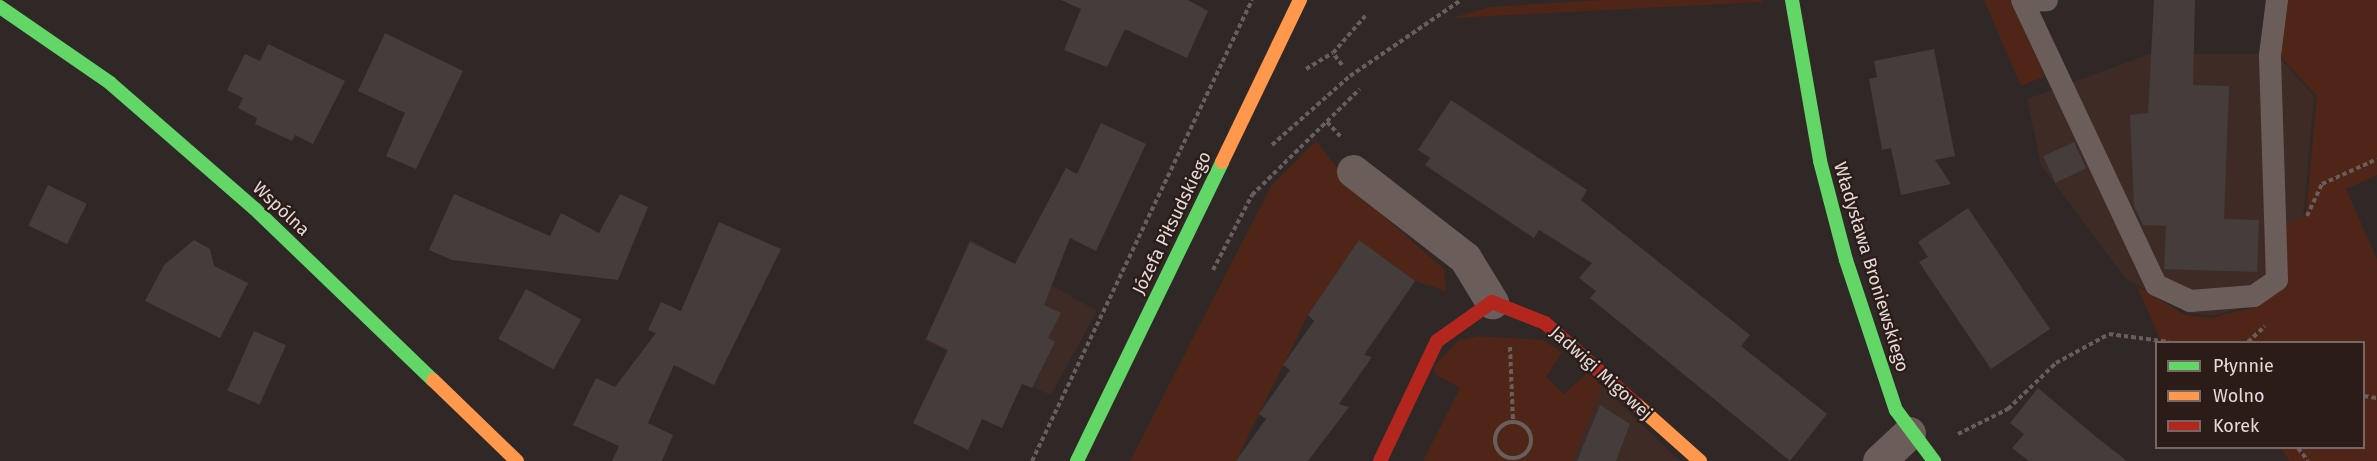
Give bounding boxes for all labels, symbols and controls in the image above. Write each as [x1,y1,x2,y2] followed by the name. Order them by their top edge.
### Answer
[1128,148,1216,298] street label: Józefa Piłsudskiego
[1829,159,1913,375] street label: Władysława Broniewskiego
[248,177,314,241] street label: Wspólna
[1546,322,1656,424] street label: Jadwigi Migowej
[2155,341,2365,449] legend
[2213,355,2274,377] text: Płynnie
[2213,385,2265,407] text: Wolno
[2213,415,2259,437] text: Korek

